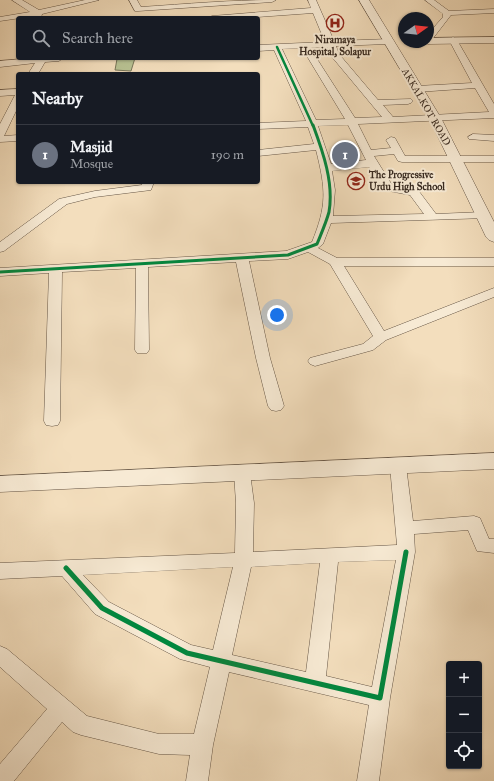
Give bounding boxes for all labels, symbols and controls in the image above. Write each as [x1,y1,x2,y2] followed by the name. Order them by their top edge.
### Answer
[398,12,434,48] north arrow
[325,13,345,33] hospital icon: Niramaya Hospital, Solapur
[16,16,260,60] search box
[30,27,52,49] icon: search
[62,29,133,47] text: Search here
[299,34,371,59] place label: Niramaya Hospital, Solapur
[398,65,453,148] street label: AKKALKOT ROAD
[32,88,83,109] text: Nearby
[70,138,113,156] text: Masjid
[332,140,358,170] pin: 1
[42,147,48,163] text: 1
[211,147,244,163] text: 190 m
[70,156,113,172] text: Mosque
[368,169,445,193] place label: The Progressive Urdu High School
[346,171,366,191] school or university icon: The Progressive Urdu High School
[267,305,287,325] your location
[446,661,482,769] map controls
[446,661,482,697] button: +
[446,697,482,733] button: −
[446,733,482,769] button: locate

